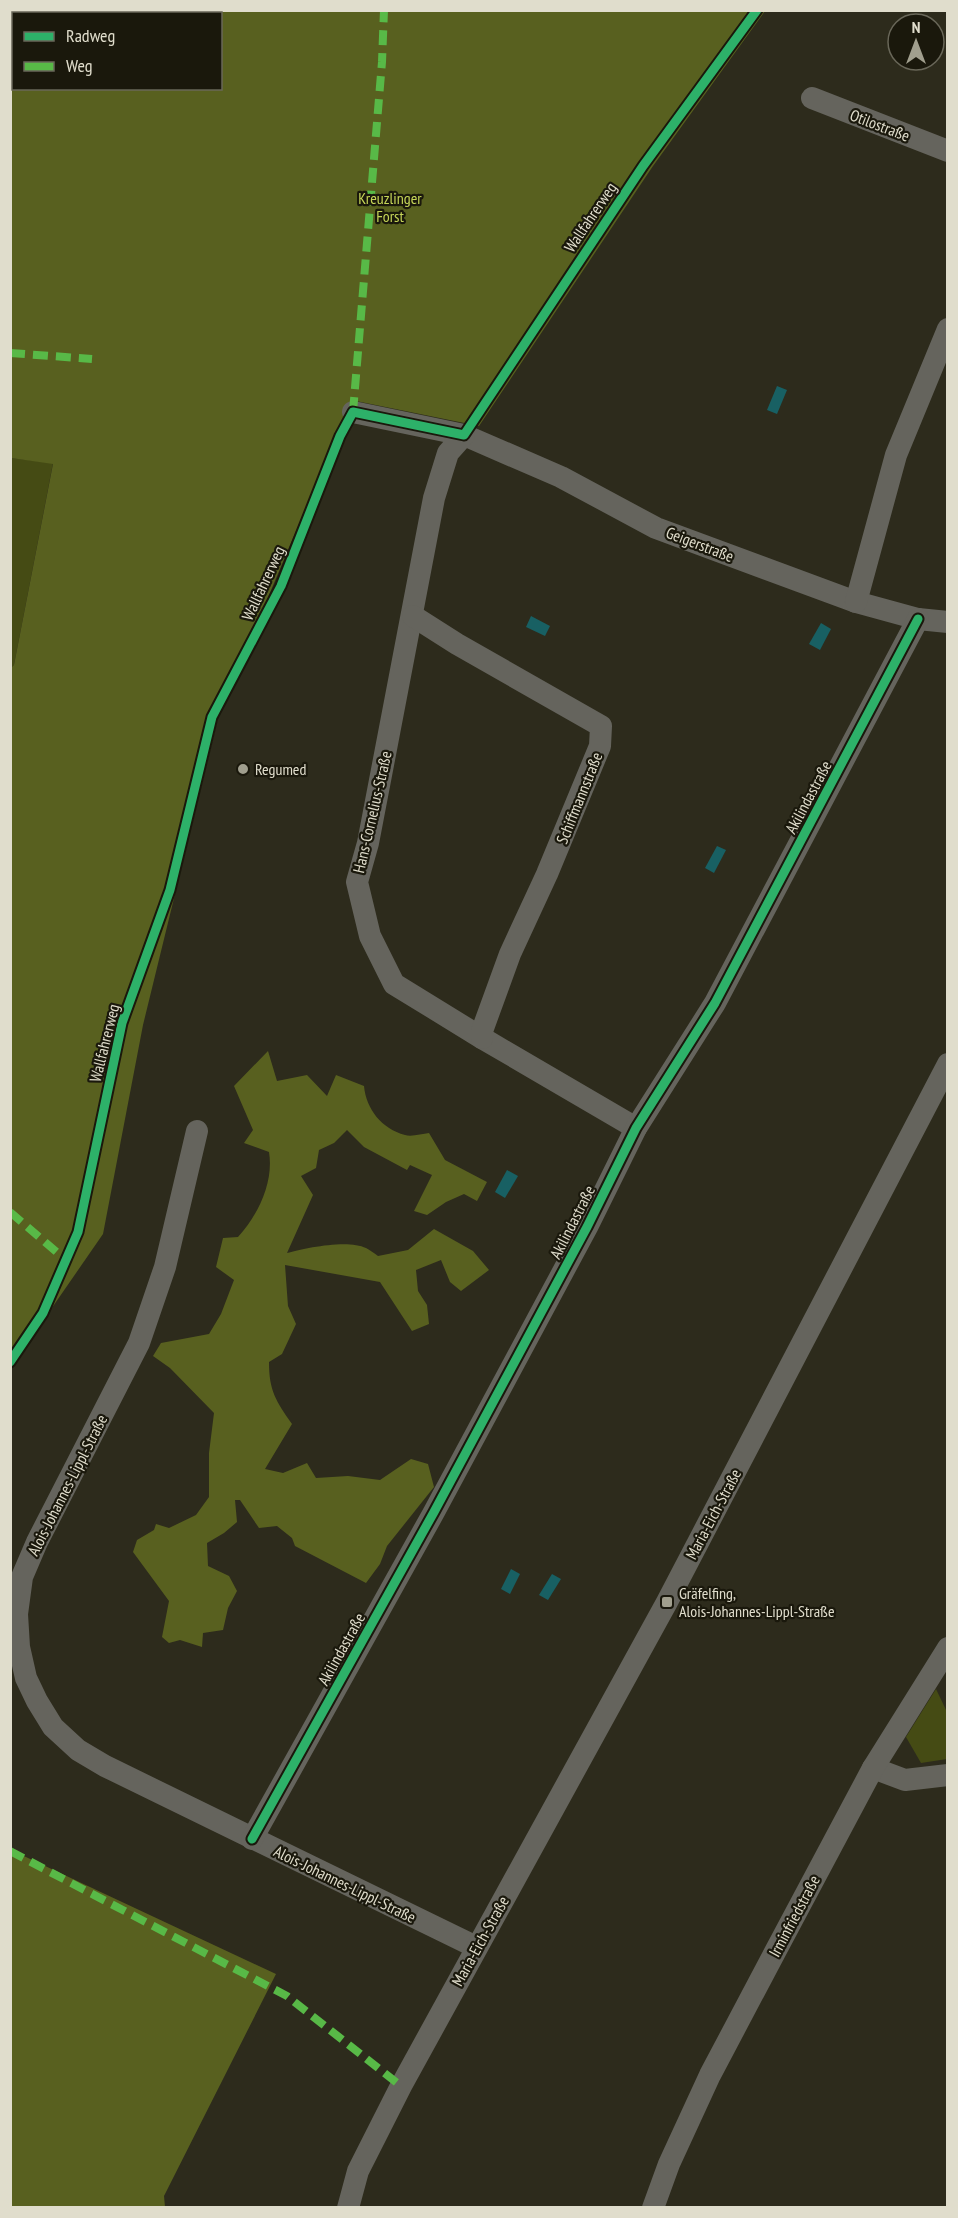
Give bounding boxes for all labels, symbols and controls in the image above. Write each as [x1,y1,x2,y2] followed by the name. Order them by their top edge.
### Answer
[12,12,222,90] legend
[886,12,946,72] north arrow
[912,17,920,37] text: N
[66,24,115,47] text: Radweg
[66,54,93,77] text: Weg
[847,104,913,146] street label: Otilostraße
[559,178,621,256] street label: Wallfahrerweg
[358,188,422,226] park label: Kreuzlinger Forst
[663,522,737,566] street label: Geigerstraße
[237,543,289,623] street label: Wallfahrerweg
[348,749,396,875] street label: Hans-Cornelius-Straße
[552,749,606,847] street label: Schiffmannstraße
[780,757,836,837] street label: Akilindastraße
[255,759,306,779] place label: Regumed
[236,762,250,776] marker: Regumed
[85,1002,123,1084] street label: Wallfahrerweg
[545,1182,599,1262] street label: Akilindastraße
[23,1411,111,1559] street label: Alois-Johannes-Lippl-Straße
[681,1465,745,1563] street label: Maria-Eich-Straße
[679,1583,835,1621] place label: Gräfelfing, Alois-Johannes-Lippl-Straße
[660,1595,674,1609] marker: Gräfelfing, Alois-Johannes-Lippl-Straße
[313,1609,369,1689] street label: Akilindastraße
[271,1841,419,1927] street label: Alois-Johannes-Lippl-Straße
[764,1872,824,1960] street label: Irminfriedstraße
[447,1893,513,1989] street label: Maria-Eich-Straße

